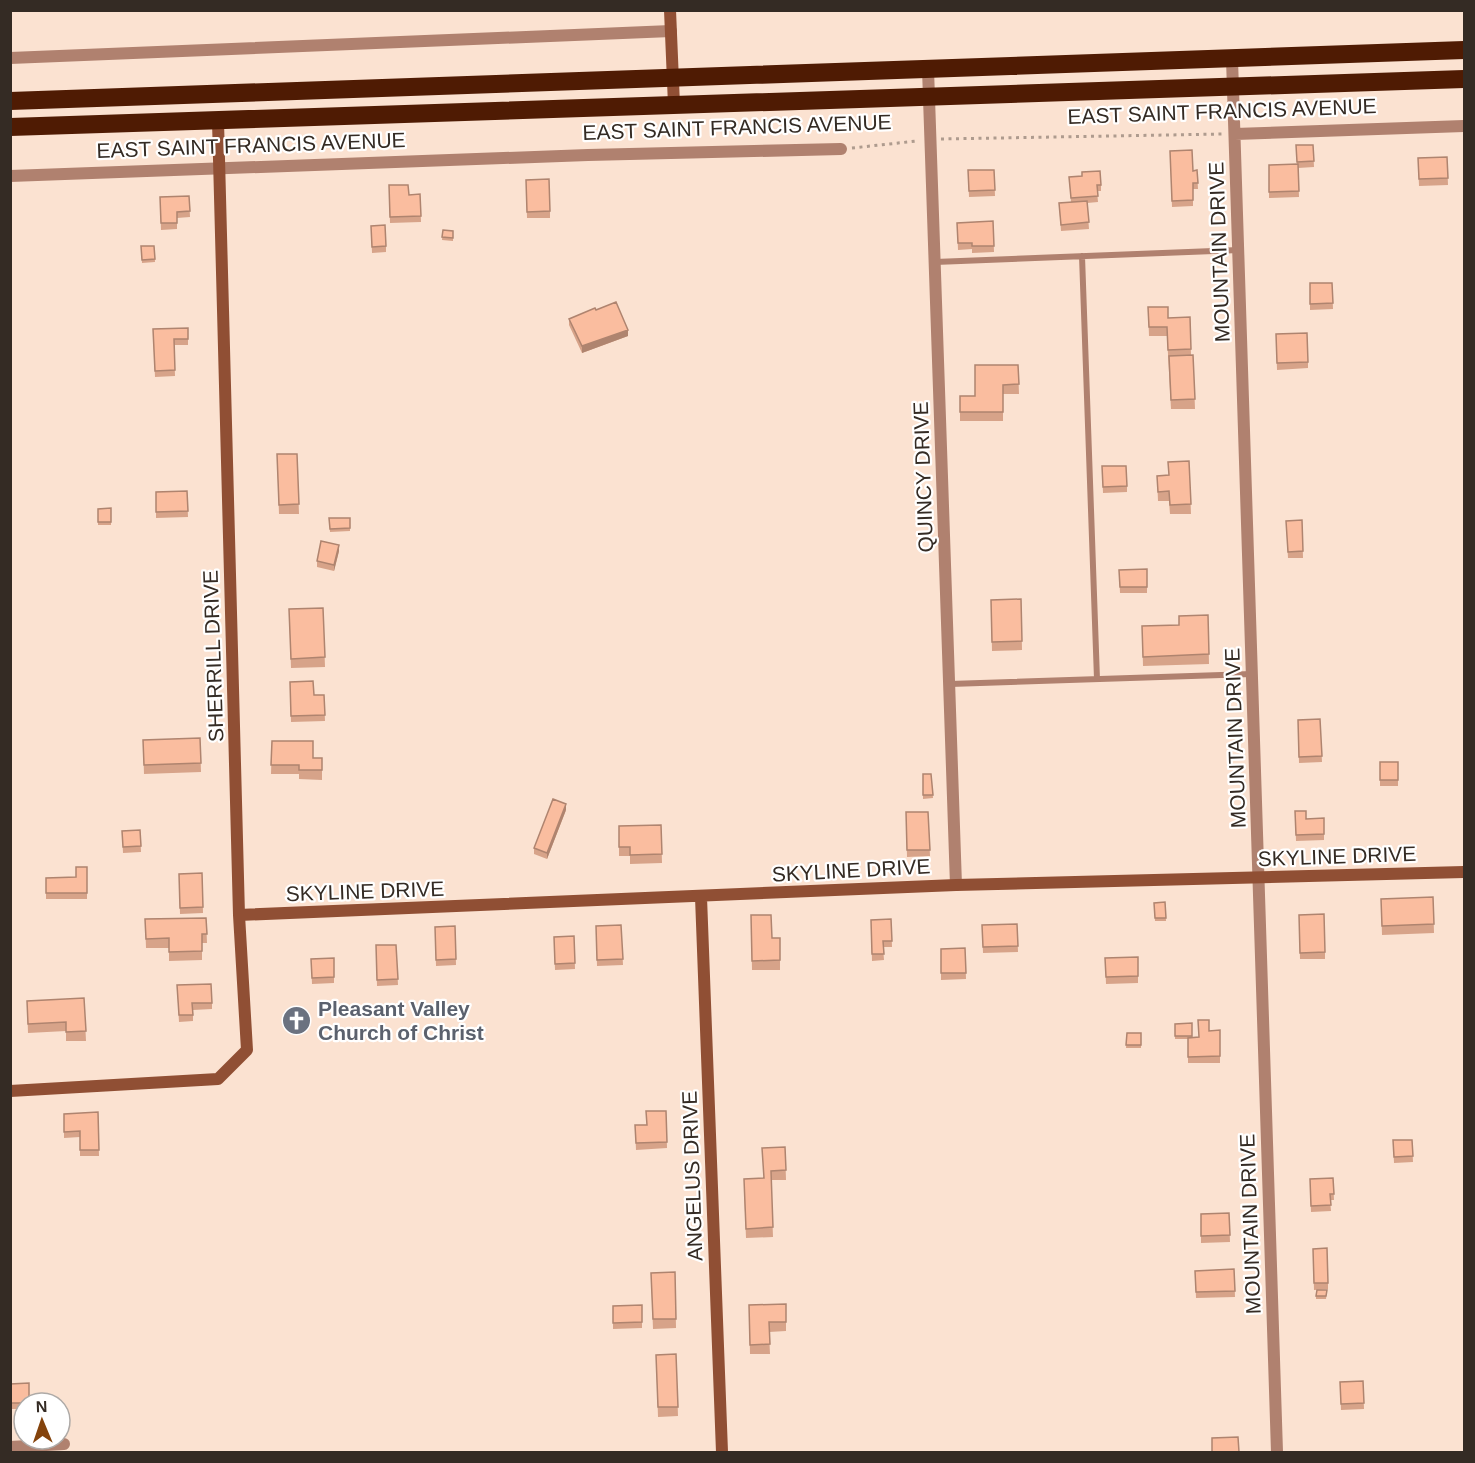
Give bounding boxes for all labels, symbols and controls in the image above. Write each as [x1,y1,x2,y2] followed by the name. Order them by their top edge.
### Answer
[1067,94,1377,128] street label: EAST SAINT FRANCIS AVENUE
[582,110,892,144] street label: EAST SAINT FRANCIS AVENUE
[96,128,406,162] street label: EAST SAINT FRANCIS AVENUE
[1204,161,1234,343] street label: MOUNTAIN DRIVE
[909,401,937,553] street label: QUINCY DRIVE
[199,570,227,742] street label: SHERRILL DRIVE
[1220,647,1250,829] street label: MOUNTAIN DRIVE
[1257,842,1417,870] street label: SKYLINE DRIVE
[771,854,931,886] street label: SKYLINE DRIVE
[285,877,445,905] street label: SKYLINE DRIVE
[318,997,484,1044] place label: Pleasant Valley Church of Christ
[281,1004,313,1036] church icon: Pleasant Valley Church of Christ
[678,1090,706,1262] street label: ANGELUS DRIVE
[1235,1133,1265,1315] street label: MOUNTAIN DRIVE
[12,1391,72,1451] north arrow
[35,1398,48,1415] text: N

